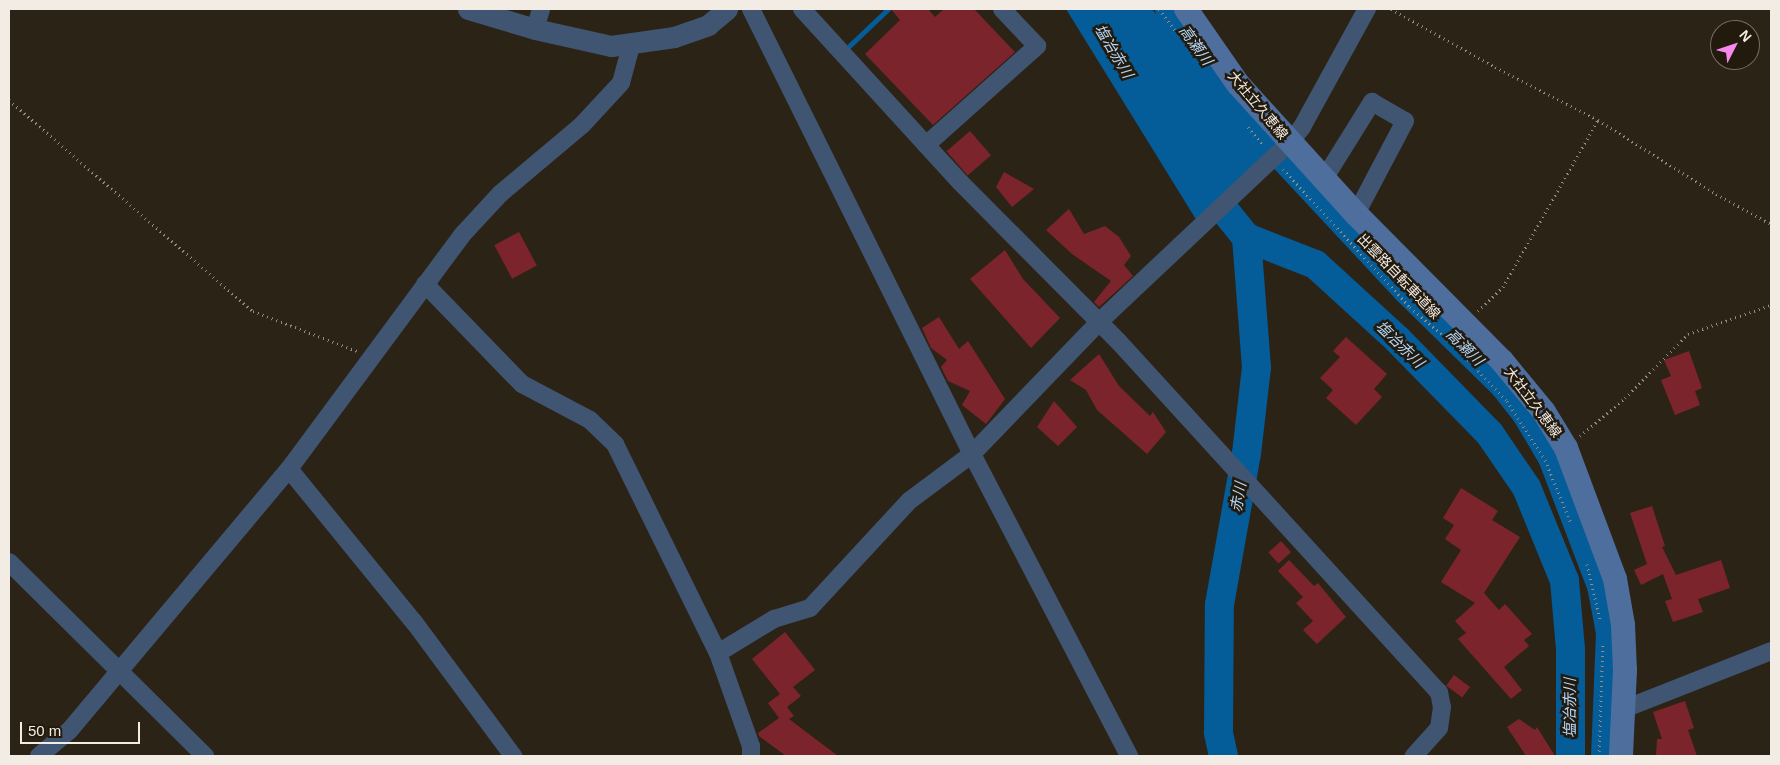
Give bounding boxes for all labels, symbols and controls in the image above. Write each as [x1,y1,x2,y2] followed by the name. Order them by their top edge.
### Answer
[1710,20,1760,70] north arrow
[1091,21,1137,81] water label: 塩冶赤川
[1175,22,1217,68] water label: 高瀬川
[1736,27,1755,45] text: N
[1225,67,1291,143] street label: 大社立久恵線
[1354,230,1444,322] street label: 出雲路自転車道線
[1372,317,1428,371] water label: 塩冶赤川
[1443,325,1487,369] water label: 高瀬川
[1501,363,1565,441] street label: 大社立久恵線
[1227,481,1249,513] water label: 赤川
[1561,678,1579,738] water label: 塩冶赤川
[22,712,142,744] scale bar
[28,722,61,739] text: 50 m

